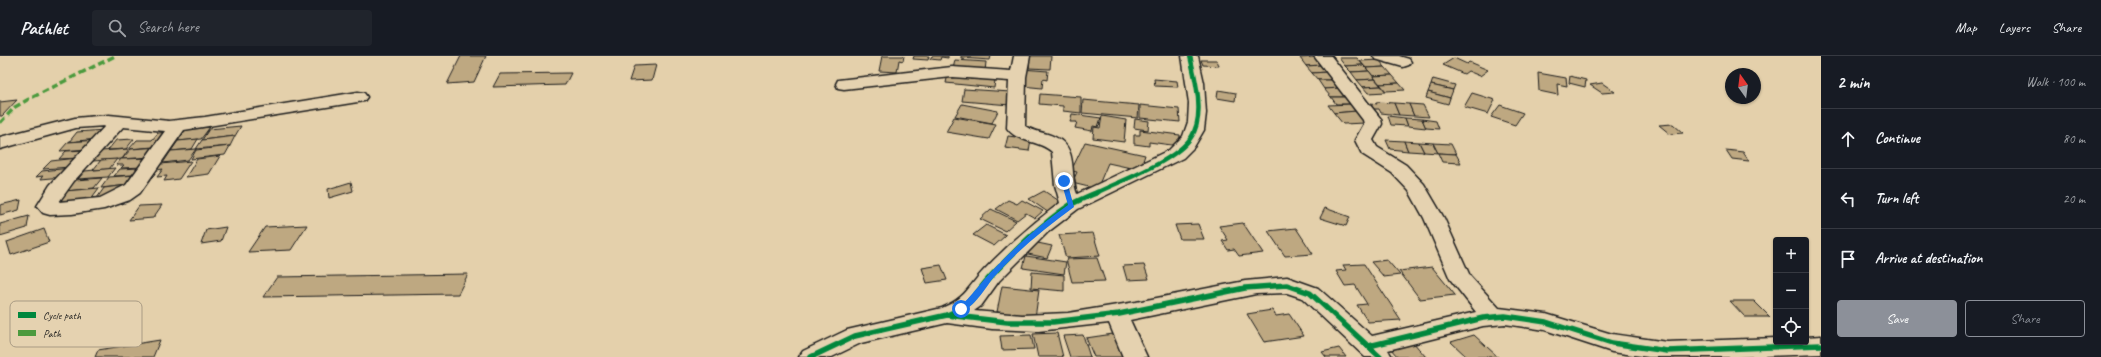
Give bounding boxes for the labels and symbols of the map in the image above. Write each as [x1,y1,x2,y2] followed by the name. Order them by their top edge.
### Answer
[1725,68,1761,104] north arrow
[1055,172,1073,190] route end
[952,300,970,318] route start
[10,301,142,347] legend
[43,308,82,322] text: Cycle path
[43,326,62,340] text: Path

